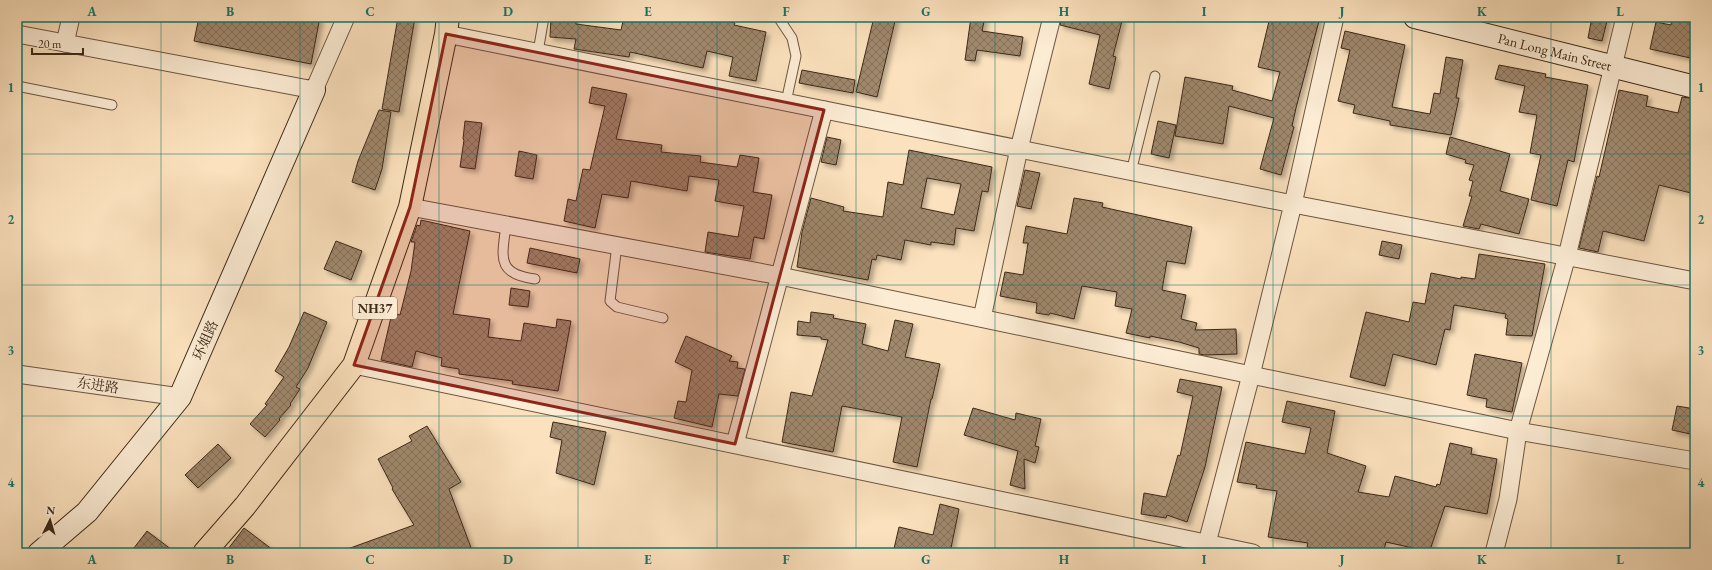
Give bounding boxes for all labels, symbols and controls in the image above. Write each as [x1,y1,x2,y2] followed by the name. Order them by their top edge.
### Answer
[86,3,97,20] text: A
[226,3,234,20] text: B
[365,3,375,20] text: C
[503,3,513,20] text: D
[644,3,652,20] text: E
[782,3,790,20] text: F
[921,3,931,20] text: G
[1059,3,1070,20] text: H
[1202,3,1207,20] text: I
[1338,3,1345,20] text: J
[1477,3,1488,20] text: K
[1616,3,1624,20] text: L
[1496,29,1614,75] street label: Pan Long Main Street
[32,30,83,56] scale bar
[38,36,62,52] text: 20 m
[8,79,15,96] text: 1
[1698,79,1705,96] text: 1
[8,211,15,228] text: 2
[1698,211,1705,228] text: 2
[353,297,397,319] road number: NH37
[188,317,222,363] street label: 环姐路
[8,342,15,359] text: 3
[1698,342,1705,359] text: 3
[76,373,120,397] street label: 东进路
[8,474,15,491] text: 4
[1698,474,1705,491] text: 4
[30,500,70,540] north arrow
[46,503,56,517] text: N
[86,551,97,568] text: A
[226,551,234,568] text: B
[365,551,375,568] text: C
[503,551,513,568] text: D
[644,551,652,568] text: E
[782,551,790,568] text: F
[921,551,931,568] text: G
[1059,551,1070,568] text: H
[1202,551,1207,568] text: I
[1338,551,1345,568] text: J
[1477,551,1488,568] text: K
[1616,551,1624,568] text: L

